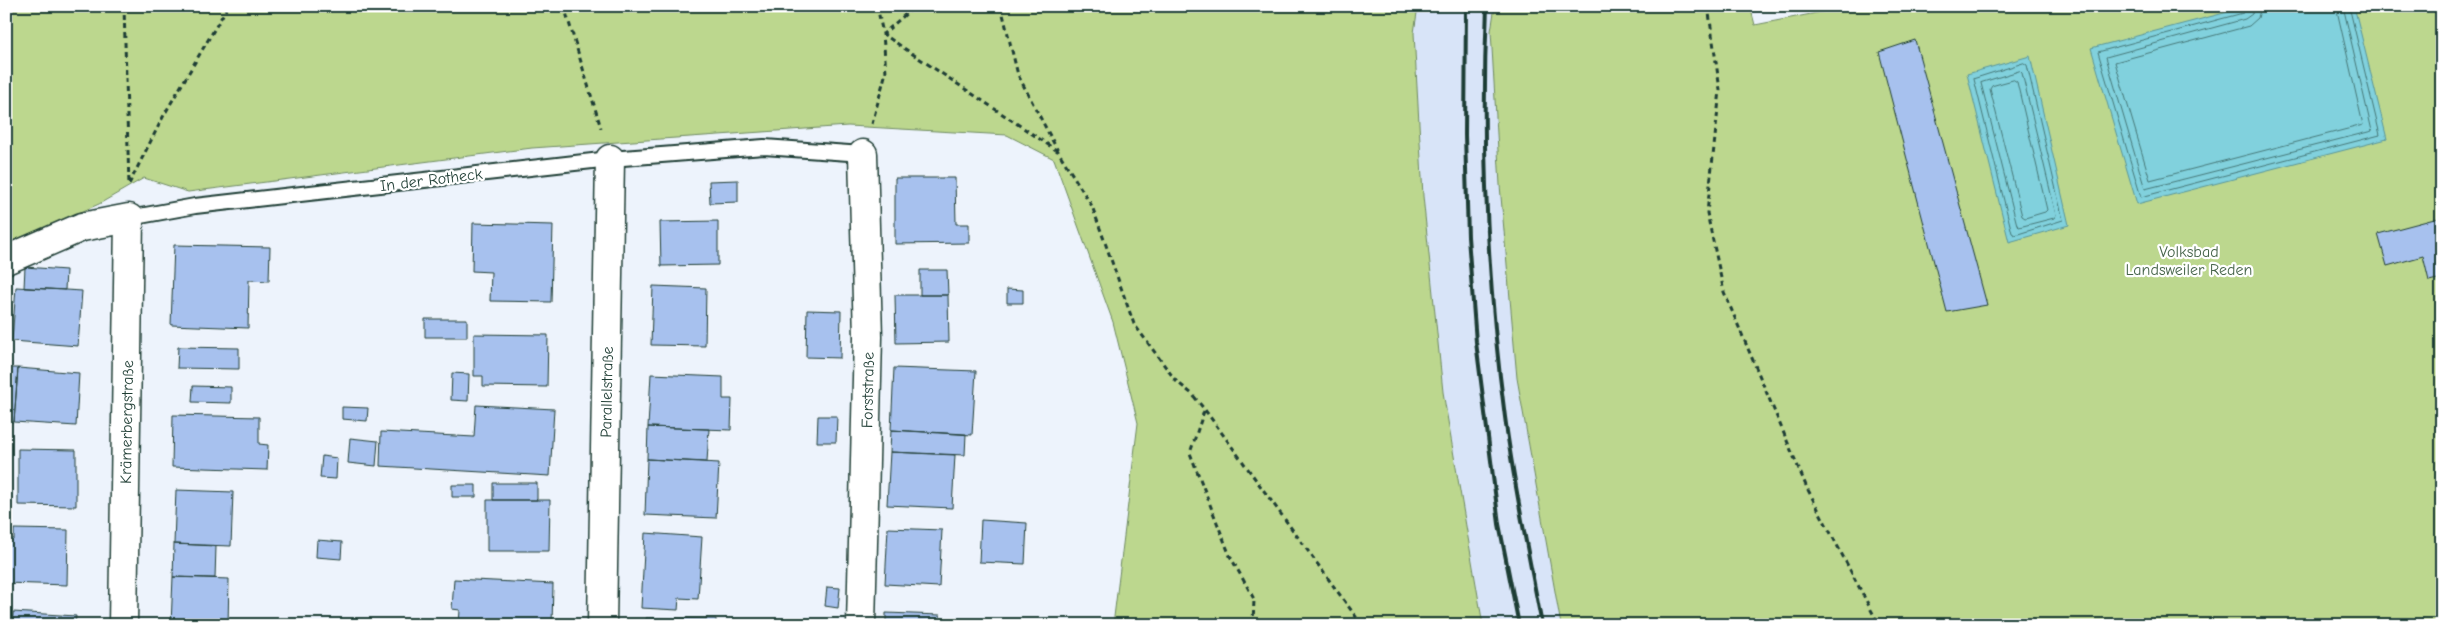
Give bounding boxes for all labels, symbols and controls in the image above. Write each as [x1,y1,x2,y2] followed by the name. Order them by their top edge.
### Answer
[379,165,484,195] street label: In der Rotheck
[2126,243,2252,279] park label: Volksbad Landsweiler Reden
[597,346,617,438] street label: Parallelstraße
[858,352,878,428] street label: Forststraße
[117,360,137,484] street label: Krämerbergstraße

